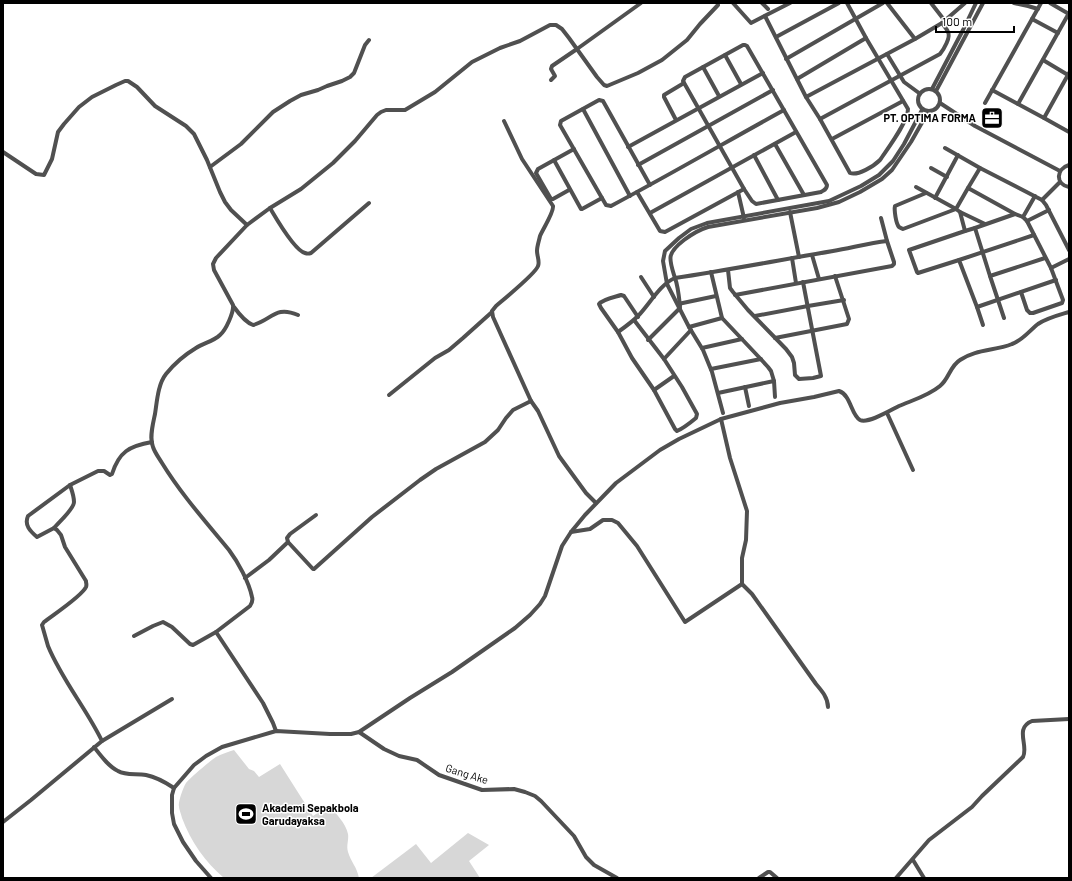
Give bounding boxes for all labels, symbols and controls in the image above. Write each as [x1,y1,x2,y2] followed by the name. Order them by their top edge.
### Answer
[936,8,1014,34] scale bar
[942,14,972,28] text: 100 m
[979,105,1005,131] office icon: PT. OPTIMA FORMA
[883,111,977,124] place label: PT. OPTIMA FORMA
[444,761,490,786] street label: Gang Ake
[233,801,259,827] sports icon: Akademi Sepakbola Garudayaksa
[262,801,359,827] place label: Akademi Sepakbola Garudayaksa

